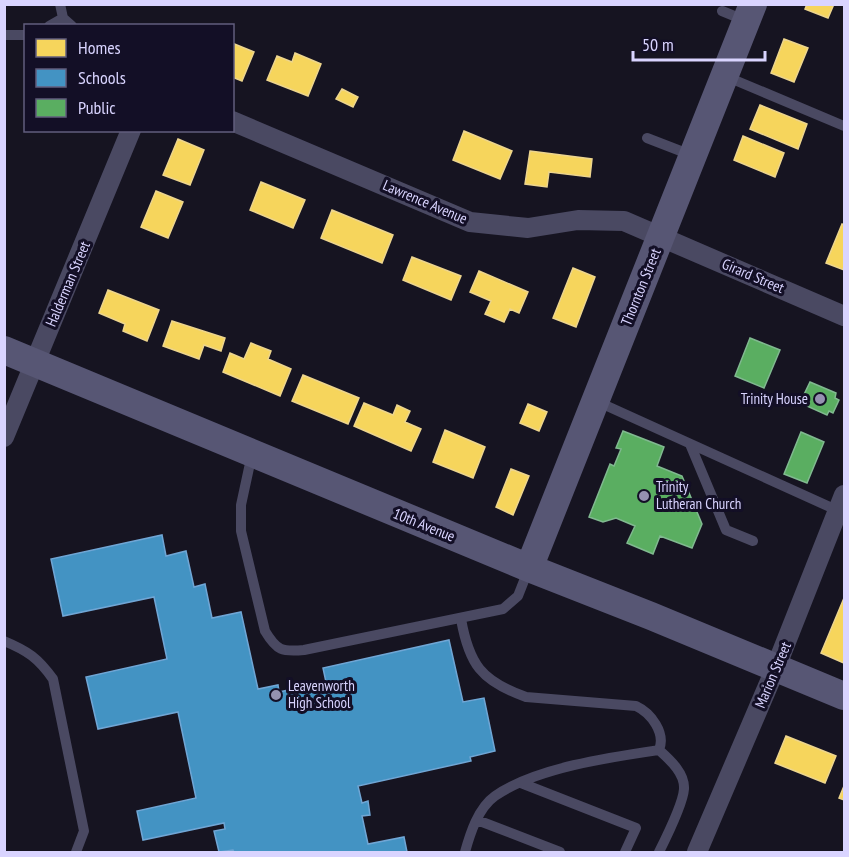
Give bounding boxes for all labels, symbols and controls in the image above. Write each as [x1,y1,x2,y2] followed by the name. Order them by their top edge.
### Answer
[24,24,234,132] legend
[633,24,765,62] scale bar
[642,33,674,56] text: 50 m
[78,36,121,59] text: Homes
[78,66,126,89] text: Schools
[78,96,116,119] text: Public
[380,175,470,228] street label: Lawrence Avenue
[41,238,94,329] street label: Halderman Street
[616,245,665,328] street label: Thornton Street
[719,254,787,297] street label: Girard Street
[741,389,808,408] place label: Trinity House
[813,392,827,406] marker: Trinity House
[656,477,741,513] place label: Trinity Lutheran Church
[637,489,651,503] marker: Trinity Lutheran Church
[391,504,458,546] street label: 10th Avenue
[750,639,795,711] street label: Marion Street
[288,676,355,712] place label: Leavenworth High School
[269,688,283,702] marker: Leavenworth High School

